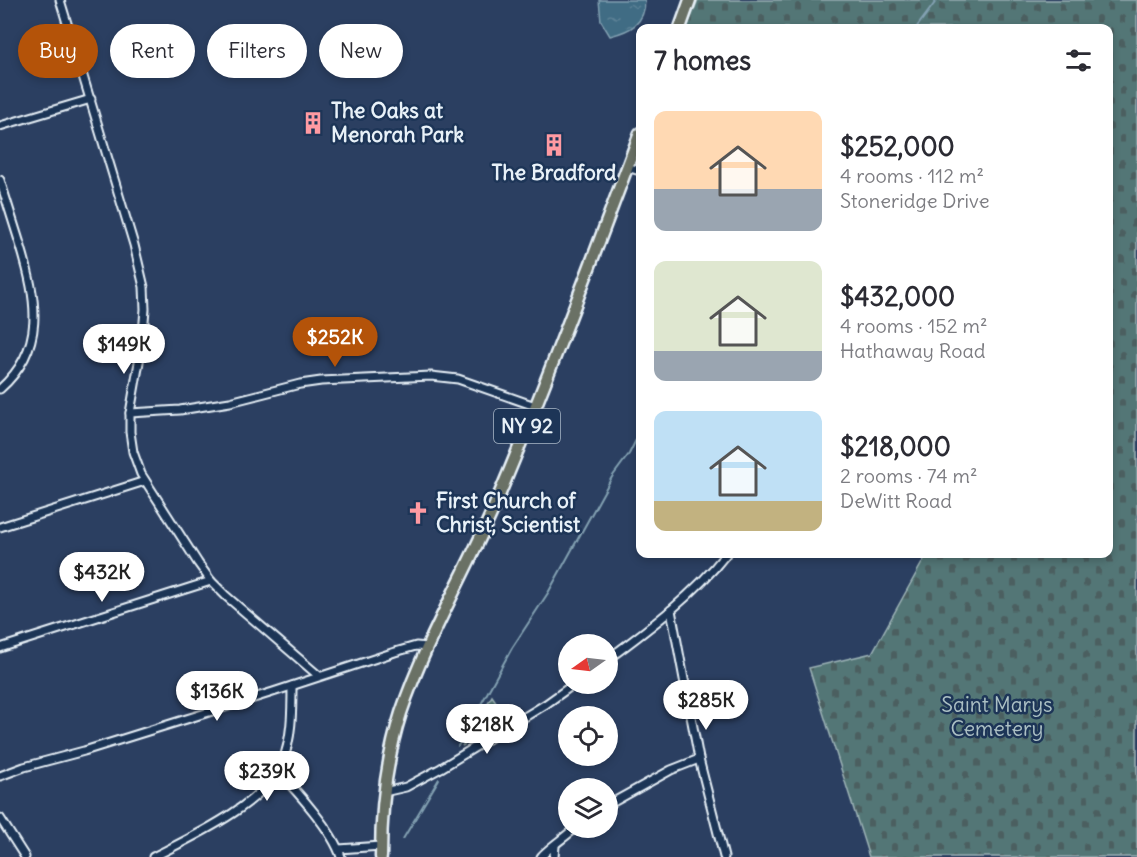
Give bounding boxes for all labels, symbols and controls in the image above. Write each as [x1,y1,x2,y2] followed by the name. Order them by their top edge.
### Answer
[18,24,98,78] chip: Buy
[110,24,195,78] chip: Rent
[207,24,307,78] chip: Filters
[319,24,403,78] chip: New
[654,44,751,77] text: 7 homes
[1062,44,1095,77] icon: filters
[331,97,464,148] place label: The Oaks at Menorah Park
[300,110,326,136] building icon: The Oaks at Menorah Park
[840,130,955,163] text: $252,000
[541,132,567,158] building icon: The Bradford
[702,135,774,207] icon: home
[492,159,617,186] place label: The Bradford
[840,163,984,188] text: 4 rooms · 112 m²
[840,188,990,213] text: Stoneridge Drive
[840,280,955,313] text: $432,000
[702,285,774,357] icon: home
[840,313,988,338] text: 4 rooms · 152 m²
[293,317,377,368] pin: $252K
[82,324,166,375] pin: $149K
[307,324,363,349] text: $252K
[97,331,151,356] text: $149K
[840,338,986,363] text: Hathaway Road
[494,409,560,443] road number: NY 92
[840,430,951,463] text: $218,000
[702,435,774,507] icon: home
[840,463,977,488] text: 2 rooms · 74 m²
[436,487,581,538] place label: First Church of Christ, Scientist
[840,488,952,513] text: DeWitt Road
[405,500,431,526] church icon: First Church of Christ, Scientist
[60,552,144,603] pin: $432K
[73,559,131,584] text: $432K
[558,634,618,694] north arrow
[558,634,618,838] map controls
[175,671,259,722] pin: $136K
[190,678,244,703] text: $136K
[664,680,748,731] pin: $285K
[677,687,735,712] text: $285K
[941,691,1053,742] park label: Saint Marys Cemetery
[445,704,529,755] pin: $218K
[558,706,618,766] button: locate
[460,711,514,736] text: $218K
[225,751,309,802] pin: $239K
[238,758,296,783] text: $239K
[558,778,618,838] button: layers

